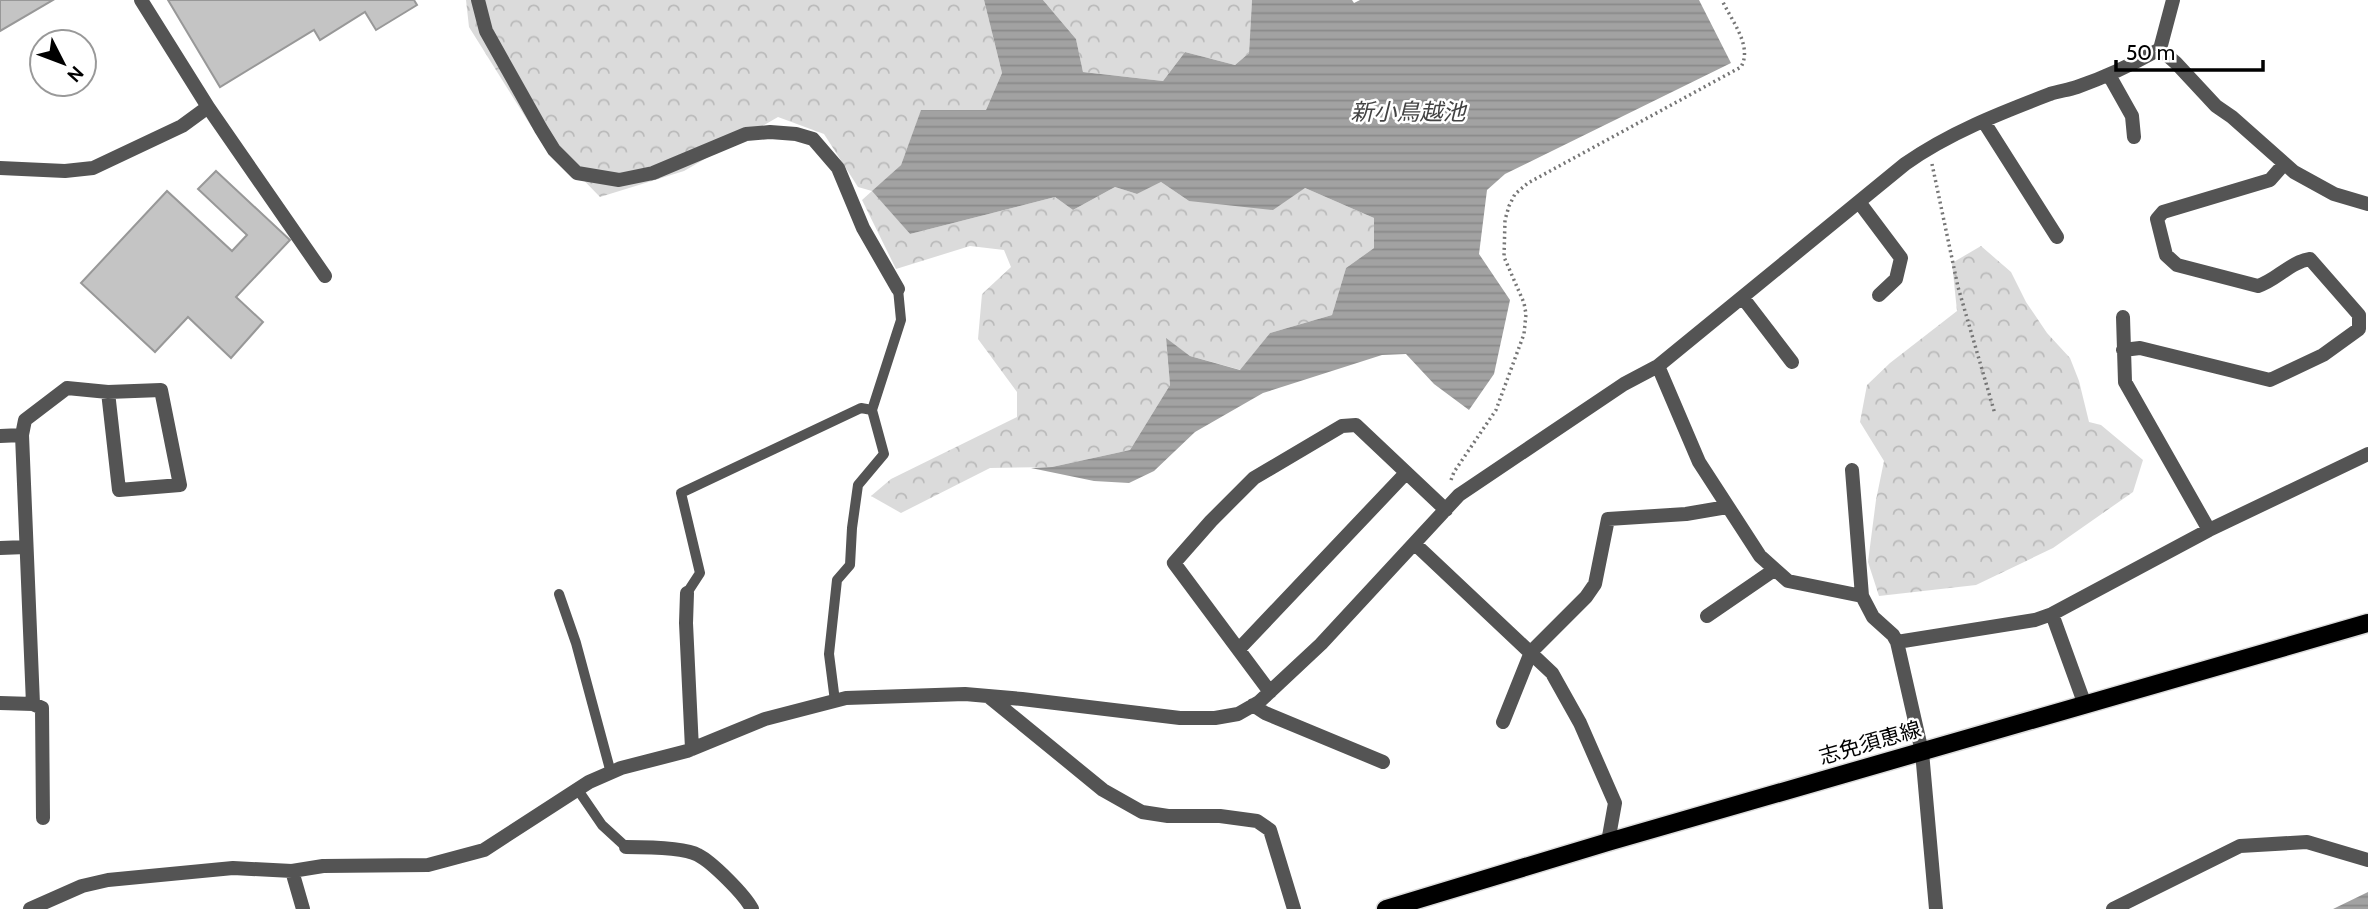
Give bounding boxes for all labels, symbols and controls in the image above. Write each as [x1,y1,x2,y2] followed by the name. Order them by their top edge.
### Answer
[28,28,98,98] north arrow
[2116,28,2263,72] scale bar
[2126,40,2175,65] text: 50 m
[62,61,88,87] text: N
[1351,98,1468,126] water label: 新小鳥越池
[1816,716,1924,769] street label: 志免須恵線

